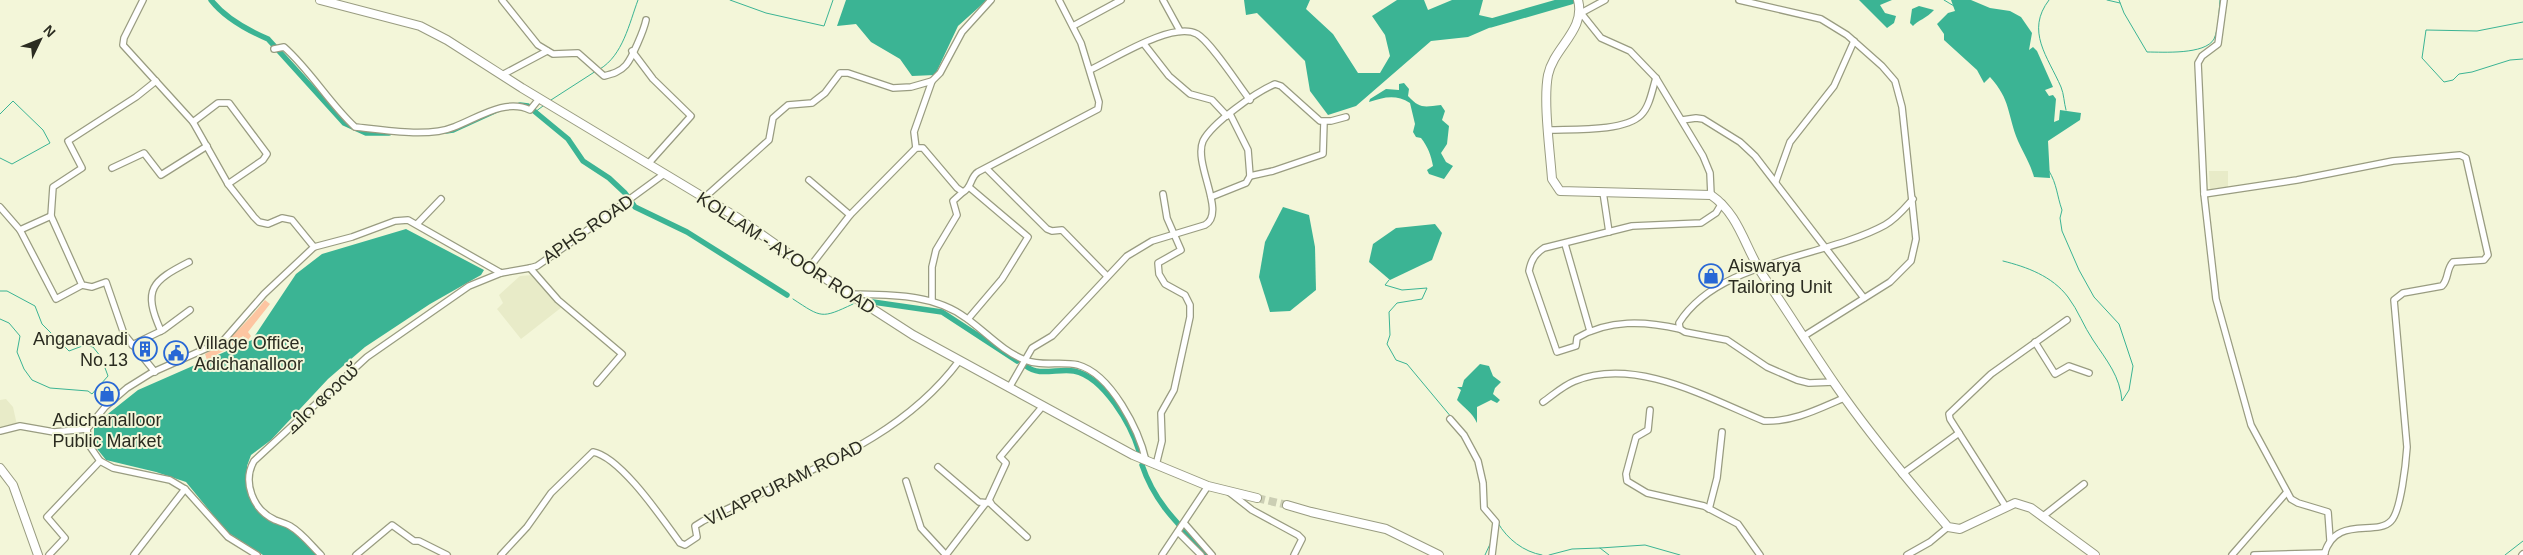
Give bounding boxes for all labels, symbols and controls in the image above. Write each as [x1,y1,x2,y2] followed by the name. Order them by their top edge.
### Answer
[15,15,65,65] north arrow
[40,22,59,40] text: N
[693,188,879,318] street label: KOLLAM - AYOOR ROAD
[539,190,637,268] street label: APHS ROAD
[1728,256,1832,297] place label: Aiswarya Tailoring Unit
[1698,263,1724,289] shop icon: Aiswarya Tailoring Unit
[33,329,128,370] place label: Anganavadi No.13
[194,333,304,374] place label: Village Office, Adichanalloor
[132,336,158,362] building icon: Anganavadi No.13
[163,340,189,366] public building icon: Village Office, Adichanalloor
[282,359,364,438] street label: ചിറ റോഡ്
[94,381,120,407] shop icon: Adichanalloor Public Market
[52,410,162,451] place label: Adichanalloor Public Market
[702,436,866,530] street label: VILAPPURAM ROAD

